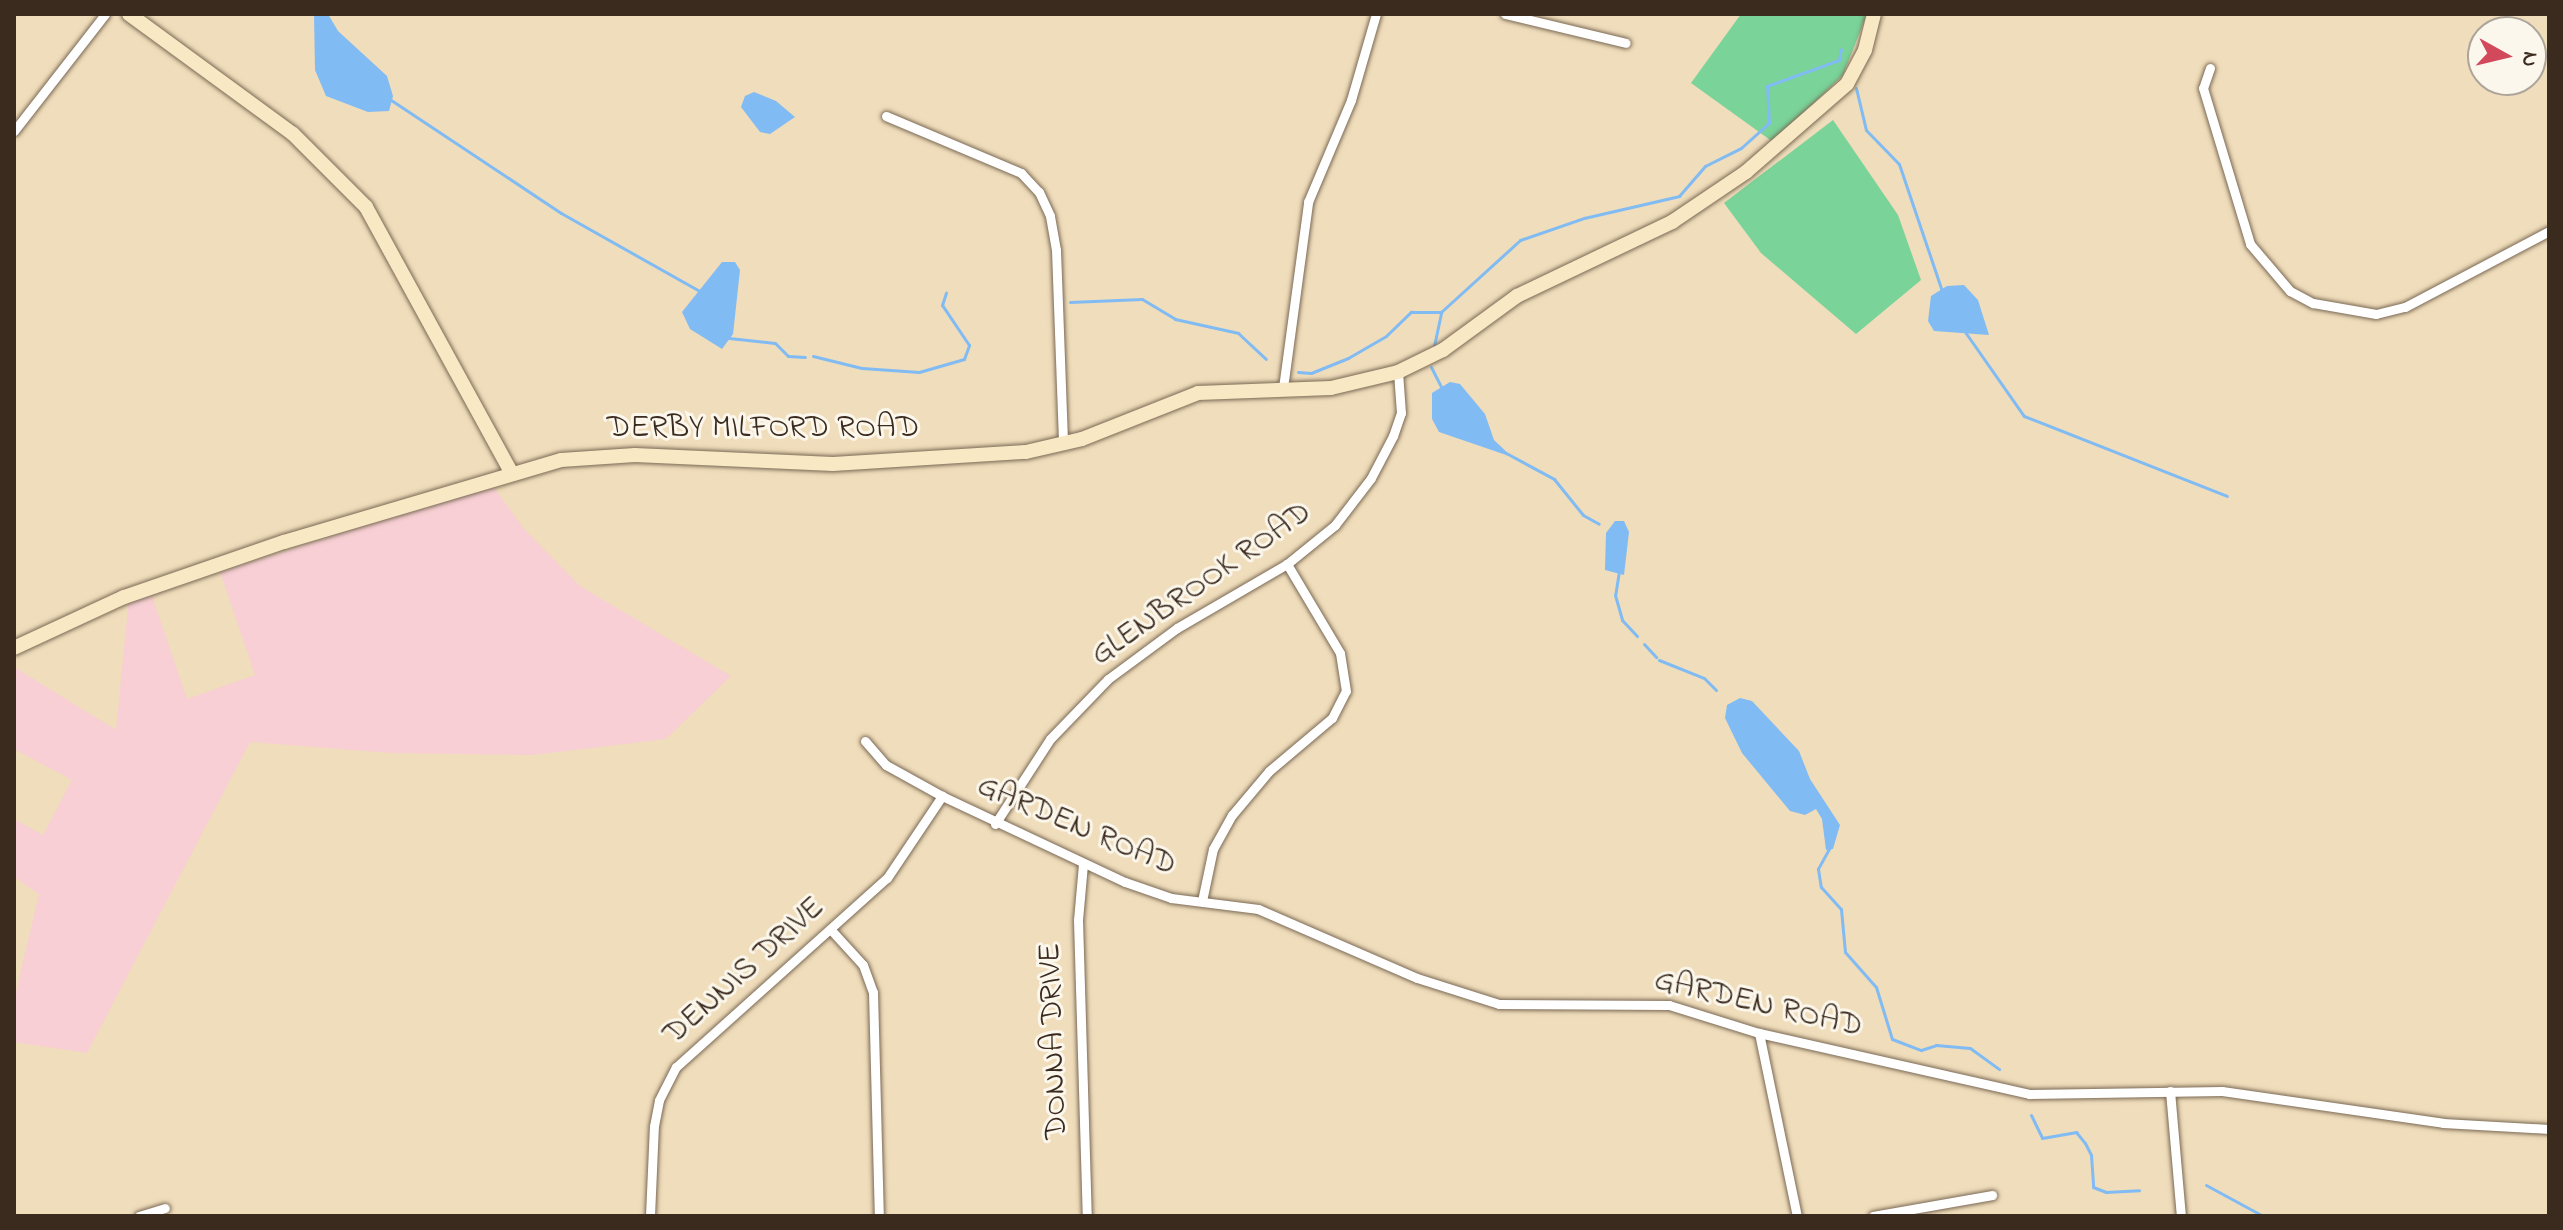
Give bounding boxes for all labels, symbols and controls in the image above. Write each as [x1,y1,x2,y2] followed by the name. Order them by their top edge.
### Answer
[2467,16,2547,96] north arrow
[2512,49,2546,69] text: N
[607,410,919,448] street label: DERBY MILFORD ROAD
[1084,495,1320,675] street label: GLENBROOK ROAD
[971,768,1181,886] street label: GARDEN ROAD
[657,890,833,1054] street label: DENNIS DRIVE
[1032,942,1078,1140] street label: DONNA DRIVE
[1650,962,1866,1048] street label: GARDEN ROAD

